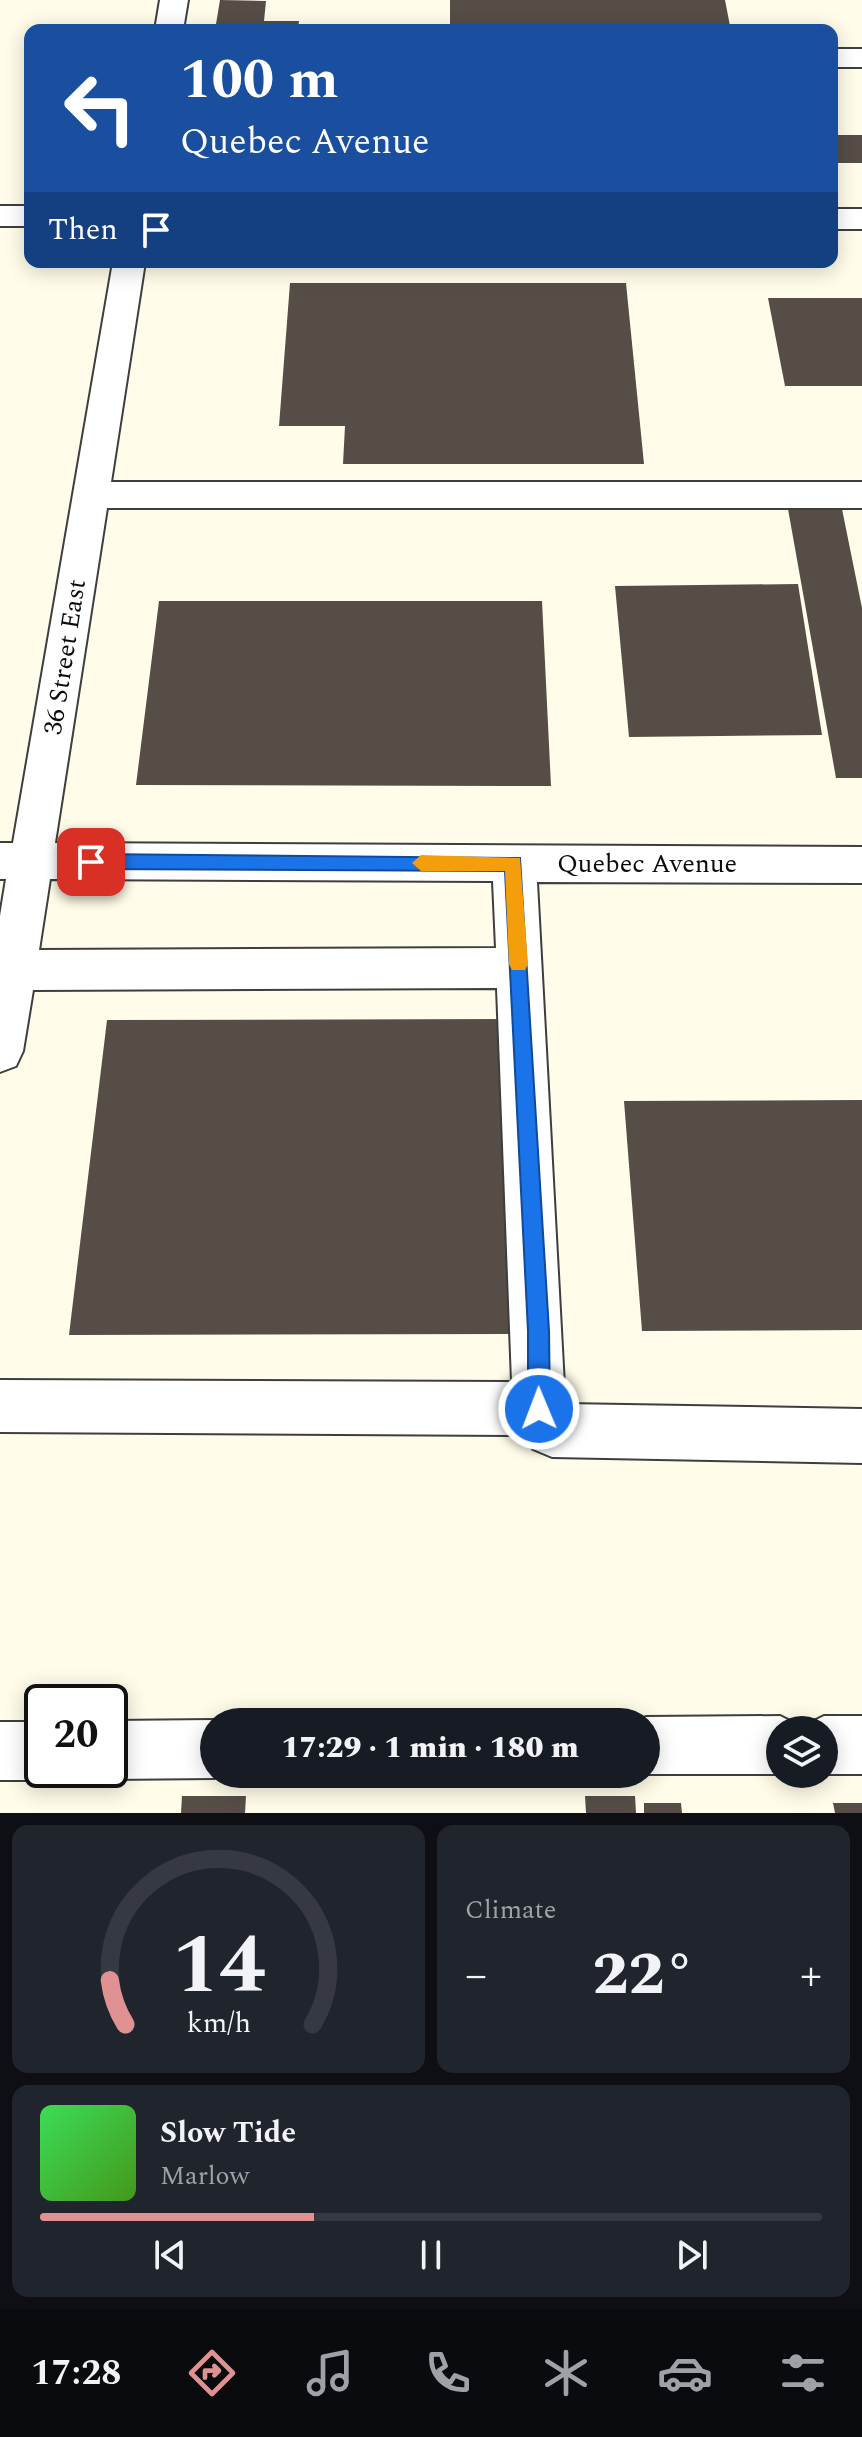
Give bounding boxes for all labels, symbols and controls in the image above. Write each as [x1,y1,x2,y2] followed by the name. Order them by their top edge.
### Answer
[180,38,339,123] text: 100 m
[48,56,152,160] icon: left
[180,115,430,170] text: Quebec Avenue
[48,207,118,253] text: Then
[134,208,178,252] icon: arrive
[33,576,97,738] street label: 36 Street East
[57,828,125,896] pin
[69,840,113,884] icon: arrive
[557,844,737,884] street label: Quebec Avenue
[497,1367,581,1451] position arrow
[24,1684,128,1788] speed limit sign: 20
[766,1716,838,1788] map controls
[766,1716,838,1788] button: layers
[281,1725,579,1771] text: 17:29 · 1 min · 180 m
[465,1890,556,1930] text: Climate
[172,1903,265,2030] text: 14
[593,1929,695,2021] text: 22°
[465,1942,487,2009] text: −
[800,1942,822,2009] text: +
[186,2002,251,2045] text: km/h
[160,2110,296,2156] text: Slow Tide
[160,2156,249,2196] text: Marlow
[148,2233,192,2277] icon: previous
[409,2233,453,2277] icon: pause
[670,2233,714,2277] icon: next
[184,2345,240,2401] icon: directions
[302,2345,358,2401] icon: music
[420,2345,476,2401] icon: phone
[538,2345,594,2401] icon: climate
[657,2345,713,2401] icon: car
[775,2345,831,2401] icon: filters
[31,2346,122,2401] text: 17:28

